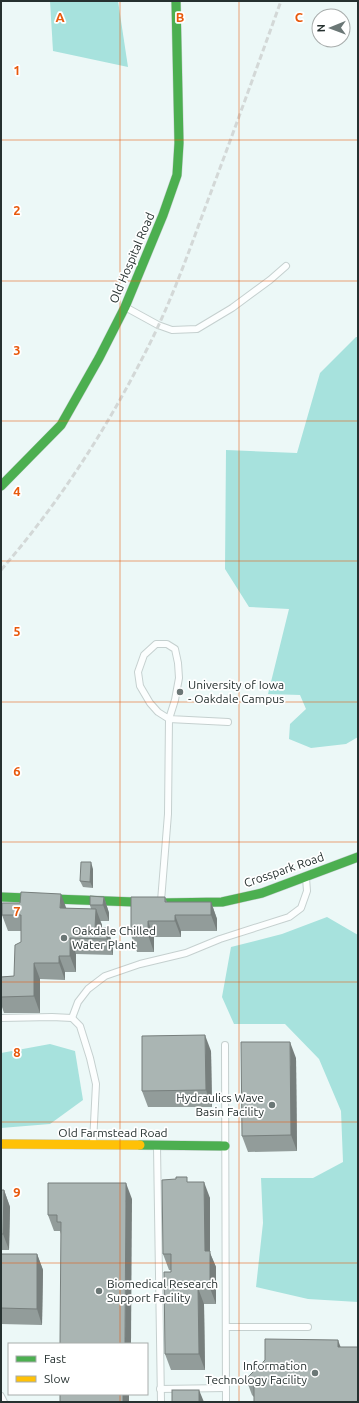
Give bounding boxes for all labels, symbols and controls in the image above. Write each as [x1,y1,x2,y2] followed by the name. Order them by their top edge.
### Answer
[311,8,351,48] north arrow
[55,10,65,24] text: A
[176,10,185,24] text: B
[295,10,304,24] text: C
[315,24,327,32] text: N
[13,63,21,77] text: 1
[13,203,21,217] text: 2
[107,211,157,305] street label: Old Hospital Road
[13,343,21,357] text: 3
[13,484,21,498] text: 4
[13,624,21,638] text: 5
[188,678,284,705] place label: University of Iowa - Oakdale Campus
[175,687,185,697] marker: University of Iowa - Oakdale Campus
[13,764,21,778] text: 6
[242,850,325,889] street label: Crosspark Road
[13,904,21,918] text: 7
[72,924,156,951] place label: Oakdale Chilled Water Plant
[59,933,69,943] marker: Oakdale Chilled Water Plant
[13,1045,21,1059] text: 8
[176,1091,264,1118] place label: Hydraulics Wave Basin Facility
[267,1100,277,1110] marker: Hydraulics Wave Basin Facility
[58,1126,168,1139] street label: Old Farmstead Road
[13,1185,21,1199] text: 9
[107,1277,218,1304] place label: Biomedical Research Support Facility
[94,1286,104,1296] marker: Biomedical Research Support Facility
[8,1343,148,1395] legend
[44,1352,66,1365] text: Fast
[205,1359,307,1386] place label: Information Technology Facility
[310,1368,320,1378] marker: Information Technology Facility
[44,1372,70,1385] text: Slow

